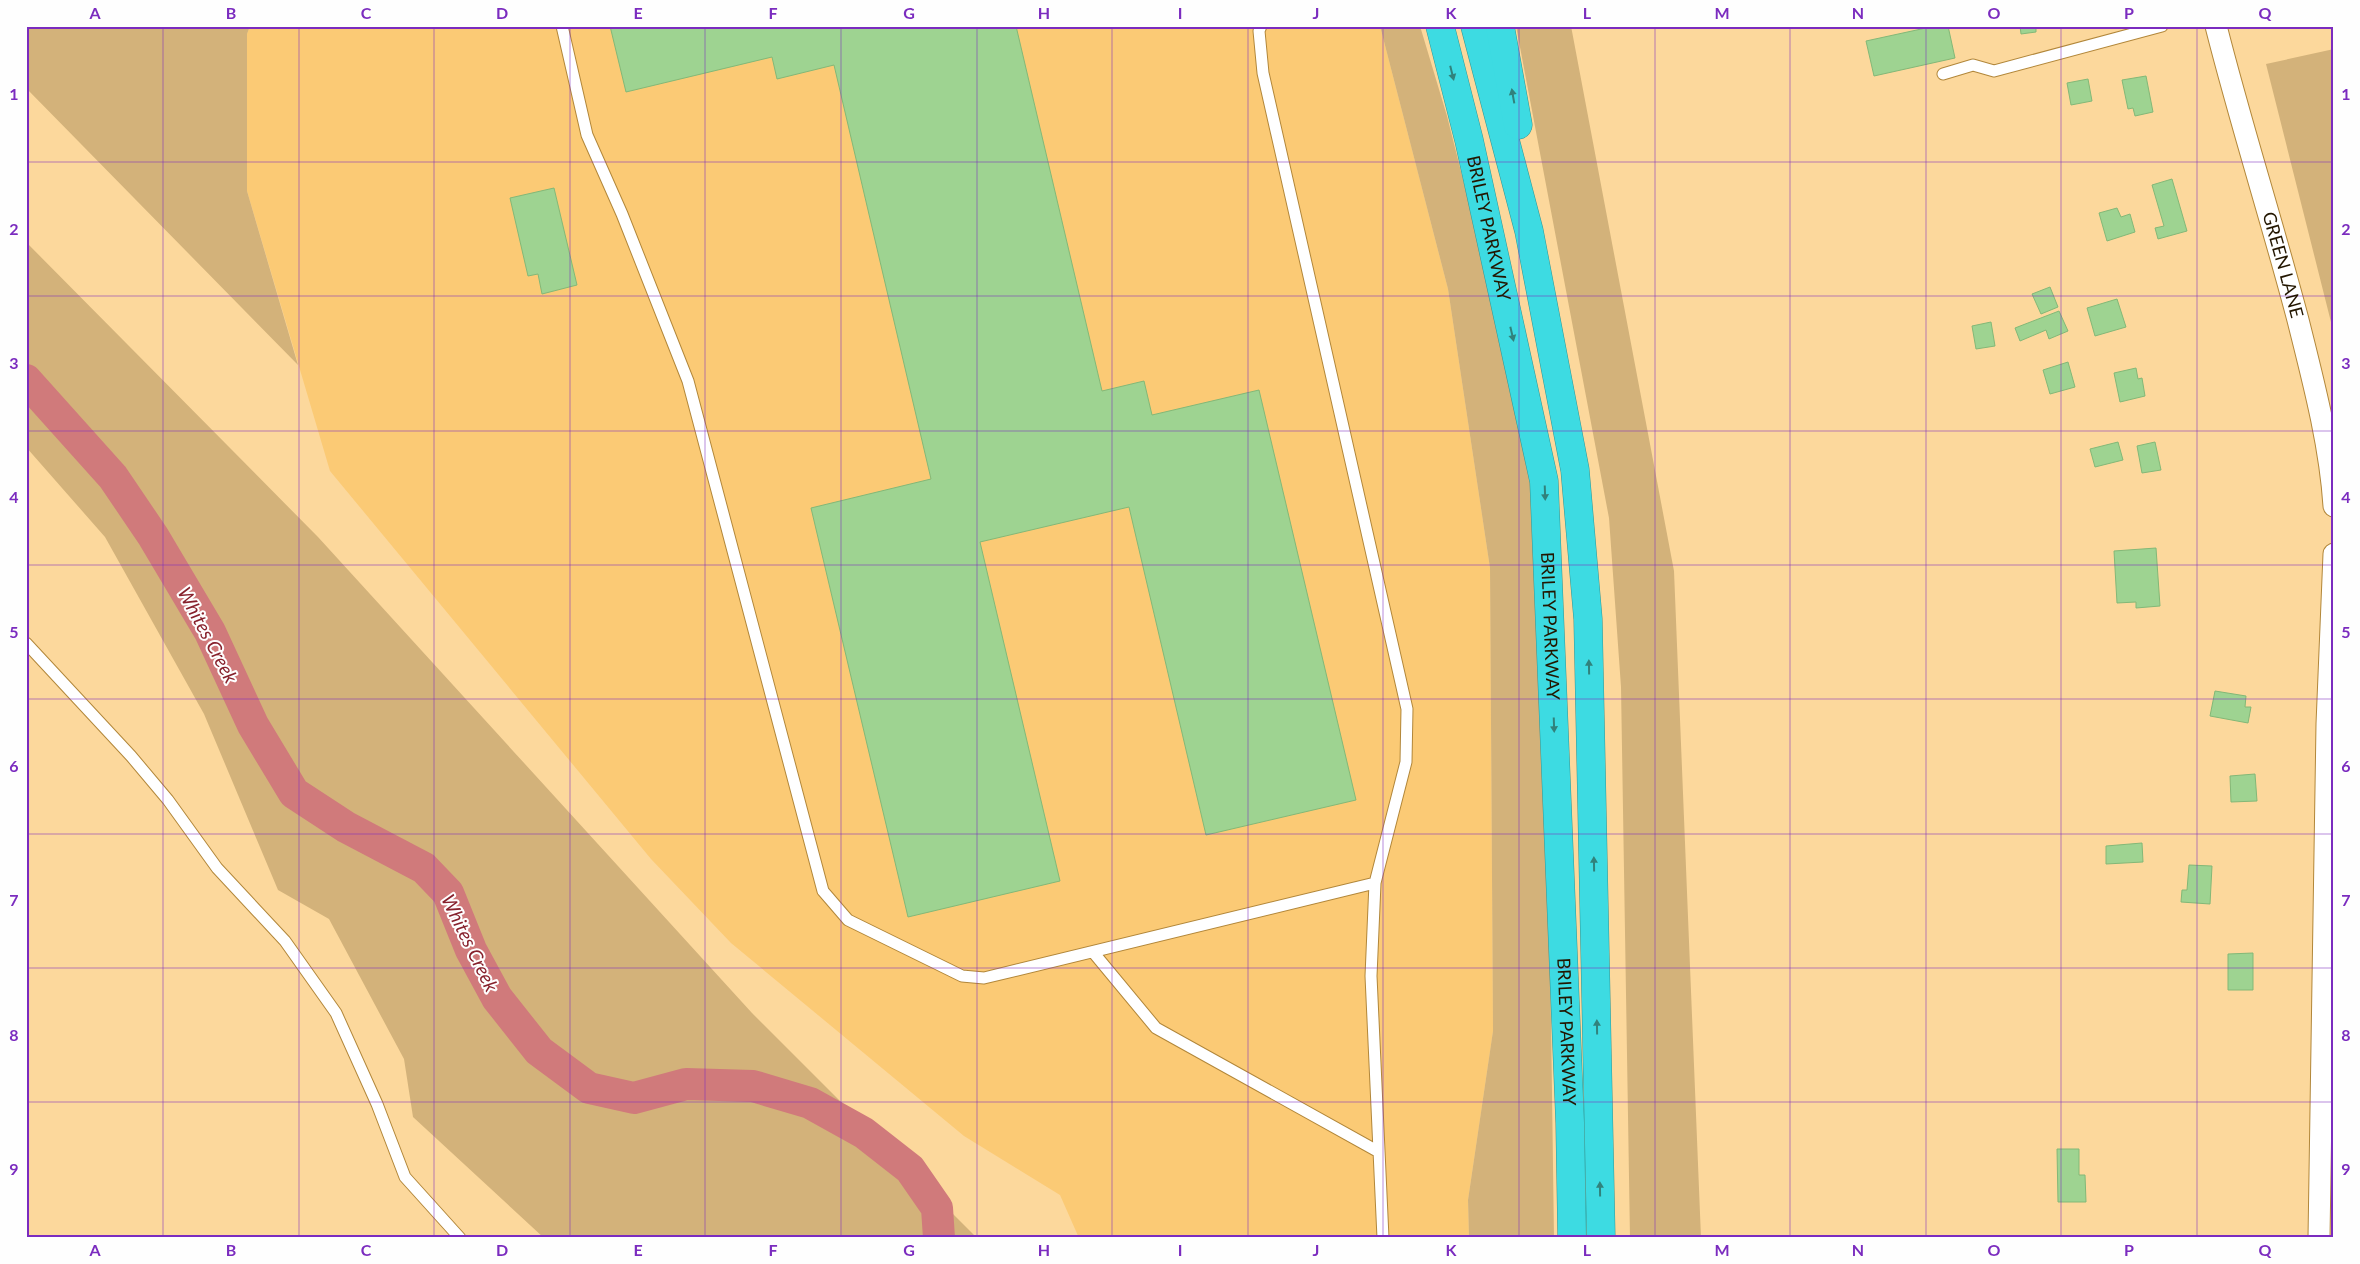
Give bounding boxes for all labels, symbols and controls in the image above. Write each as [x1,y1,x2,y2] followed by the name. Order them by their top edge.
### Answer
[88,3,101,22] text: A
[226,3,236,22] text: B
[361,3,372,22] text: C
[496,3,508,22] text: D
[633,3,643,22] text: E
[768,3,778,22] text: F
[903,3,915,22] text: G
[1038,3,1050,22] text: H
[1178,3,1182,22] text: I
[1313,3,1319,22] text: J
[1446,3,1458,22] text: K
[1583,3,1592,22] text: L
[1714,3,1730,22] text: M
[1852,3,1864,22] text: N
[1988,3,2001,22] text: O
[2124,3,2134,22] text: P
[2259,3,2272,22] text: Q
[1448,66,1456,81] one-way arrow
[9,84,19,103] text: 1
[2341,84,2351,103] text: 1
[1508,87,1516,103] one-way arrow
[1463,153,1516,303] street label: BRILEY PARKWAY
[2258,209,2309,320] street label: GREEN LANE
[9,219,19,238] text: 2
[2341,219,2351,238] text: 2
[1508,327,1516,342] one-way arrow
[9,353,19,372] text: 3
[2341,353,2351,372] text: 3
[1541,485,1549,501] one-way arrow
[9,487,19,506] text: 4
[2341,487,2351,506] text: 4
[1537,552,1565,701] street label: BRILEY PARKWAY
[174,583,244,688] water label: Whites Creek
[9,622,19,641] text: 5
[2341,622,2351,641] text: 5
[1585,658,1593,674] one-way arrow
[1551,718,1559,734] one-way arrow
[9,756,19,775] text: 6
[2341,756,2351,775] text: 6
[1589,856,1597,872] one-way arrow
[9,890,19,909] text: 7
[437,890,504,996] water label: Whites Creek
[2341,890,2351,909] text: 7
[1553,957,1581,1107] street label: BRILEY PARKWAY
[1593,1018,1601,1034] one-way arrow
[9,1025,19,1044] text: 8
[2341,1025,2351,1044] text: 8
[9,1159,19,1178] text: 9
[2341,1159,2351,1178] text: 9
[1596,1181,1604,1197] one-way arrow
[88,1240,101,1259] text: A
[226,1240,236,1259] text: B
[361,1240,372,1259] text: C
[496,1240,508,1259] text: D
[633,1240,643,1259] text: E
[768,1240,778,1259] text: F
[903,1240,915,1259] text: G
[1038,1240,1050,1259] text: H
[1178,1240,1182,1259] text: I
[1313,1240,1319,1259] text: J
[1446,1240,1458,1259] text: K
[1583,1240,1592,1259] text: L
[1714,1240,1730,1259] text: M
[1852,1240,1864,1259] text: N
[1988,1240,2001,1259] text: O
[2124,1240,2134,1259] text: P
[2259,1240,2272,1259] text: Q

